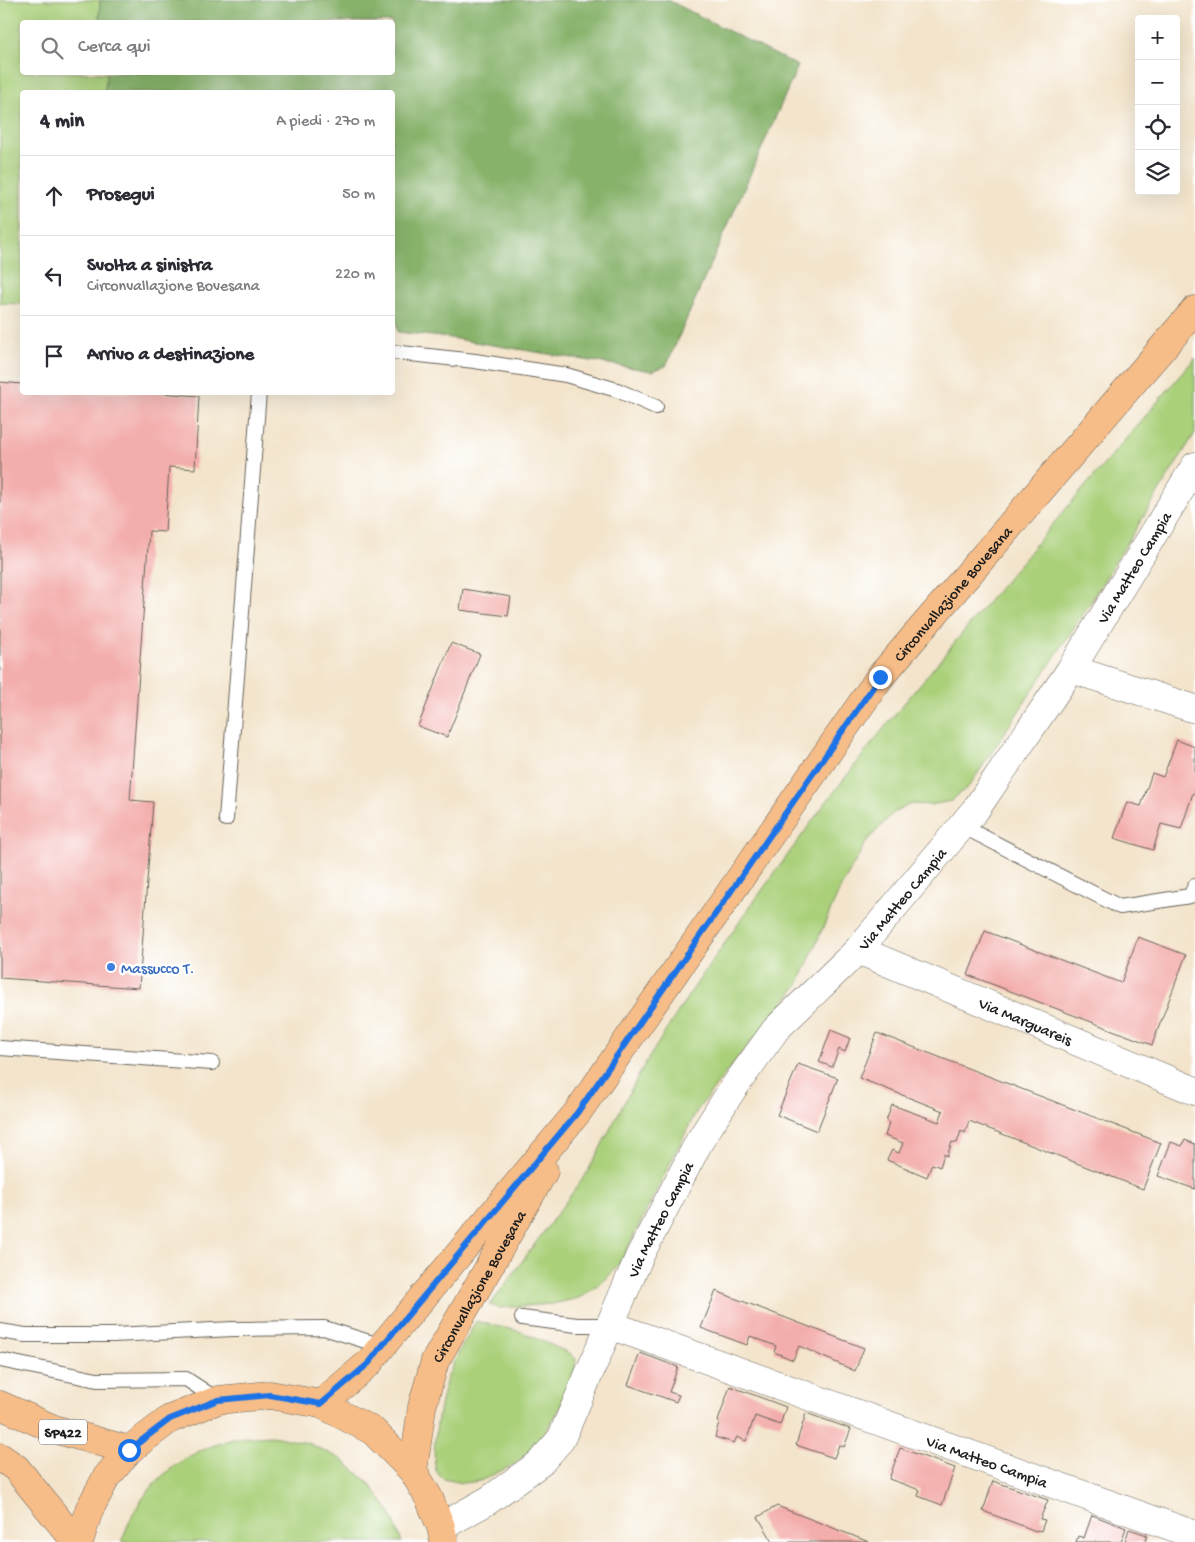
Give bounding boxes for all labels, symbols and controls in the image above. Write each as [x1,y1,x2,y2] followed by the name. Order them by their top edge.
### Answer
[1135,15,1180,195] map controls
[1135,15,1180,60] button: +
[20,20,395,75] search box
[38,34,66,62] icon: search
[78,36,151,59] text: Cerca qui
[1135,60,1180,105] button: −
[1135,105,1180,150] button: locate
[40,110,84,135] text: 4 min
[276,113,375,132] text: A piedi · 270 m
[1135,150,1180,195] button: layers
[40,182,68,210] icon: ahead
[87,184,155,207] text: Prosegui
[342,186,375,205] text: 50 m
[87,255,212,278] text: Svolta a sinistra
[40,262,68,290] icon: left
[335,266,375,285] text: 220 m
[87,278,260,297] text: Circonvallazione Bovesana
[40,342,68,370] icon: arrive
[87,344,254,367] text: Arrivo a destinazione
[1094,508,1178,629] street label: Via Matteo Campia
[891,523,1019,667] street label: Circonvallazione Bovesana
[869,666,892,689] route end
[855,844,953,956] street label: Via Matteo Campia
[105,961,117,973] marker: Massucco T.
[121,961,194,980] place label: Massucco T.
[974,995,1075,1052] street label: Via Marguareis
[625,1159,700,1282] street label: Via Matteo Campia
[430,1207,533,1367] street label: Circonvallazione Bovesana
[39,1420,87,1444] road number: SP422
[922,1433,1051,1495] street label: Via Matteo Campia
[118,1439,141,1462] route start

